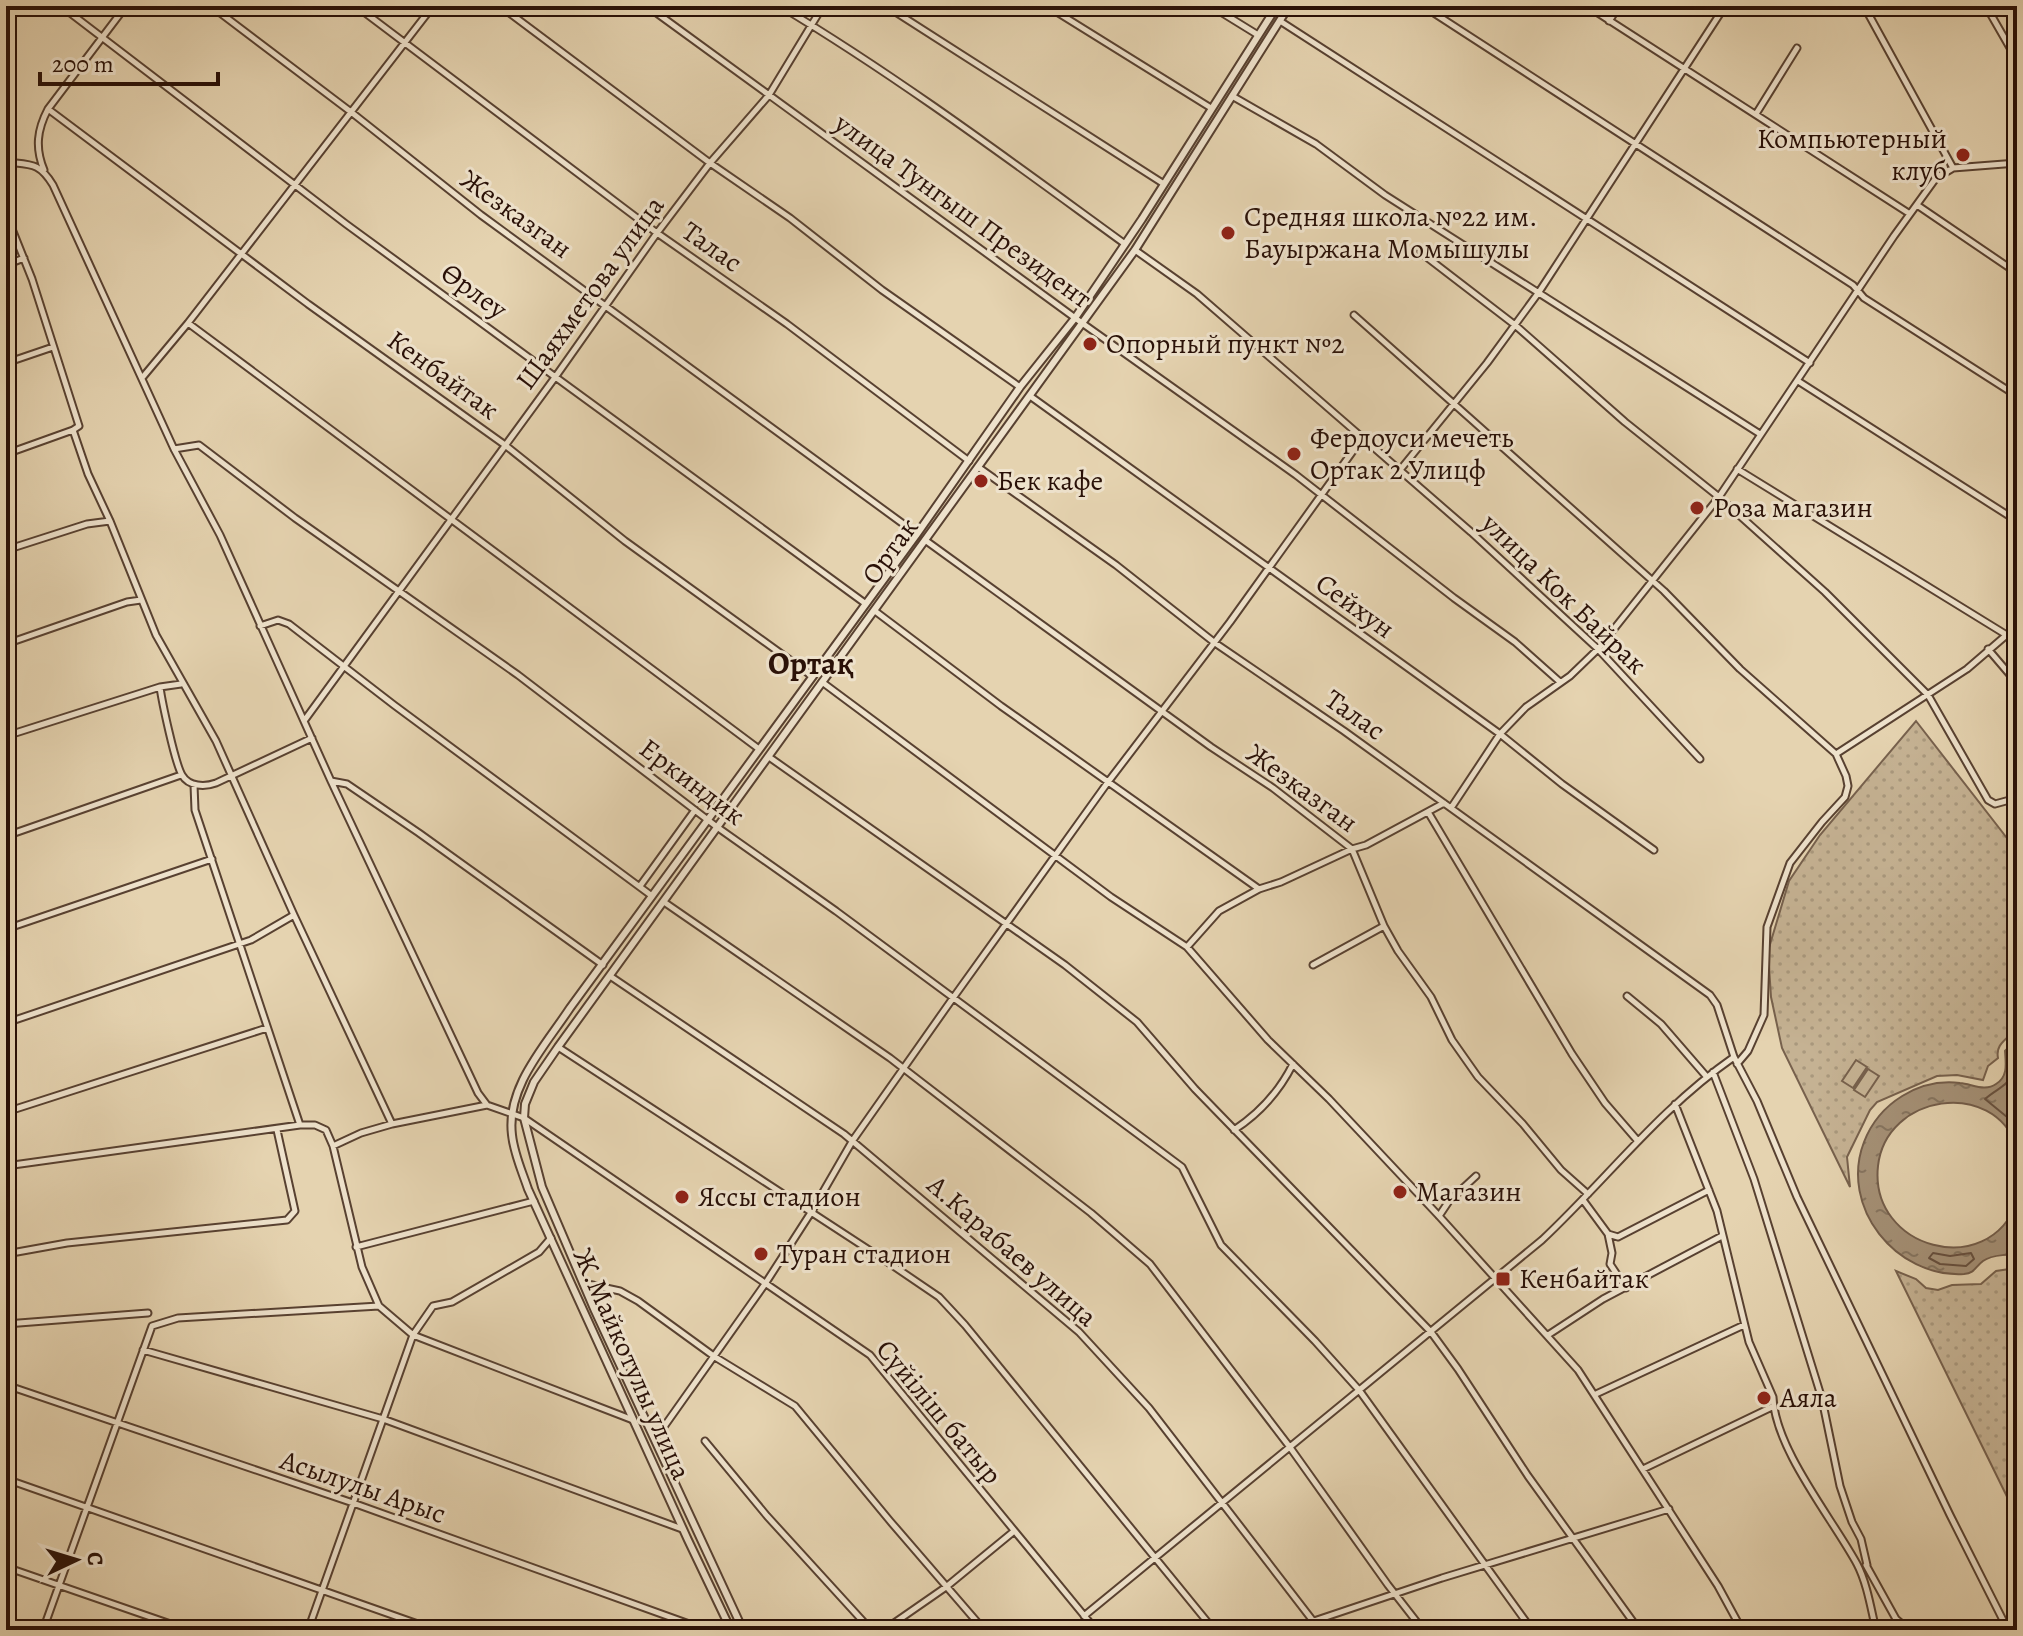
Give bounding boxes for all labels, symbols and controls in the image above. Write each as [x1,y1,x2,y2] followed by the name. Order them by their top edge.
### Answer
[40,36,218,86] scale bar
[52,48,114,80] text: 200 m
[826,104,1099,317] street label: улица Тунгыш Президент
[1757,120,1947,190] place label: Компьютерный клуб
[1954,146,1972,164] marker: Компьютерный клуб
[453,161,579,267] street label: Жезказган
[507,188,673,398] street label: Шаяхметова улица
[1244,198,1538,268] place label: Средняя школа №22 им. Бауыржана Момышулы
[674,213,750,281] street label: Талас
[1219,224,1237,242] marker: Средняя школа №22 им. Бауыржана Момышулы
[433,254,515,328] street label: Өрлеу
[379,321,507,429] street label: Кенбайтак
[1106,325,1344,363] place label: Опорный пункт №2
[1081,335,1099,353] marker: Опорный пункт №2
[1310,419,1513,489] place label: Фердоуси мечеть Ортак 2 Улицф
[1285,445,1303,463] marker: Фердоуси мечеть Ортак 2 Улицф
[997,462,1103,500] place label: Бек кафе
[972,472,990,490] marker: Бек кафе
[1713,489,1873,527] place label: Роза магазин
[1688,499,1706,517] marker: Роза магазин
[1472,504,1655,683] street label: улица Кок Байрак
[853,510,927,592] street label: Ортак
[1308,565,1402,647] street label: Сейхун
[768,641,854,685] district label: Ортақ
[1317,681,1393,749] street label: Талас
[631,730,753,834] street label: Еркиндик
[1239,735,1365,841] street label: Жезказган
[918,1166,1105,1336] street label: А.Карабаев улица
[1416,1173,1522,1211] place label: Магазин
[698,1178,861,1216] place label: Яссы стадион
[1391,1183,1409,1201] marker: Магазин
[673,1188,691,1206] marker: Яссы стадион
[777,1235,951,1273] place label: Туран стадион
[564,1242,700,1486] street label: Ж.Майкотулы улица
[752,1245,770,1263] marker: Туран стадион
[1519,1260,1649,1298] place label: Кенбайтак
[1494,1270,1512,1288] marker: Кенбайтак
[867,1332,1011,1492] street label: Сүйіліш батыр
[1779,1379,1837,1417] place label: Аяла
[1755,1389,1773,1407] marker: Аяла
[274,1441,451,1533] street label: Асылулы Арыс
[36,1520,116,1600] north arrow
[80,1551,110,1566] text: С

